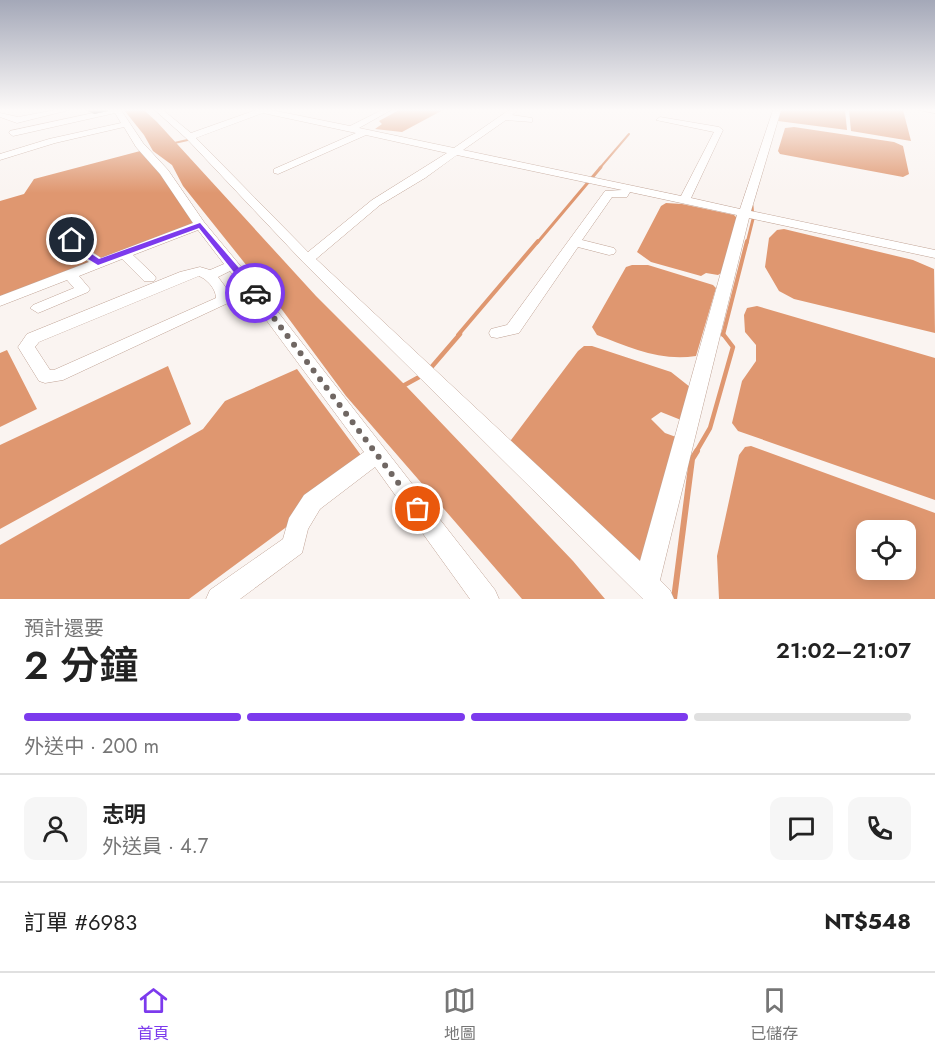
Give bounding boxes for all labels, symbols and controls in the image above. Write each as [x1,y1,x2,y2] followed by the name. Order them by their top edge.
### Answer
[46,214,97,265] pin
[55,223,88,256] icon: home
[225,263,285,323] courier
[239,277,272,310] icon: car
[392,483,443,534] pin
[401,492,434,525] icon: bag
[856,520,916,580] map controls
[856,520,916,580] button: locate
[24,614,104,643] text: 預計還要
[776,634,911,666] text: 21:02–21:07
[24,637,138,694] text: 2 分鐘
[24,732,159,761] text: 外送中 · 200 m
[24,797,87,860] button: person
[770,797,833,860] button: chat
[848,797,911,860] button: phone
[102,798,146,830] text: 志明
[102,832,208,861] text: 外送員 · 4.7
[824,905,911,937] text: NT$548
[24,906,137,938] text: 訂單 #6983
[137,984,170,1045] tab: 首頁
[443,984,476,1045] tab: 地圖
[750,984,798,1045] tab: 已儲存

